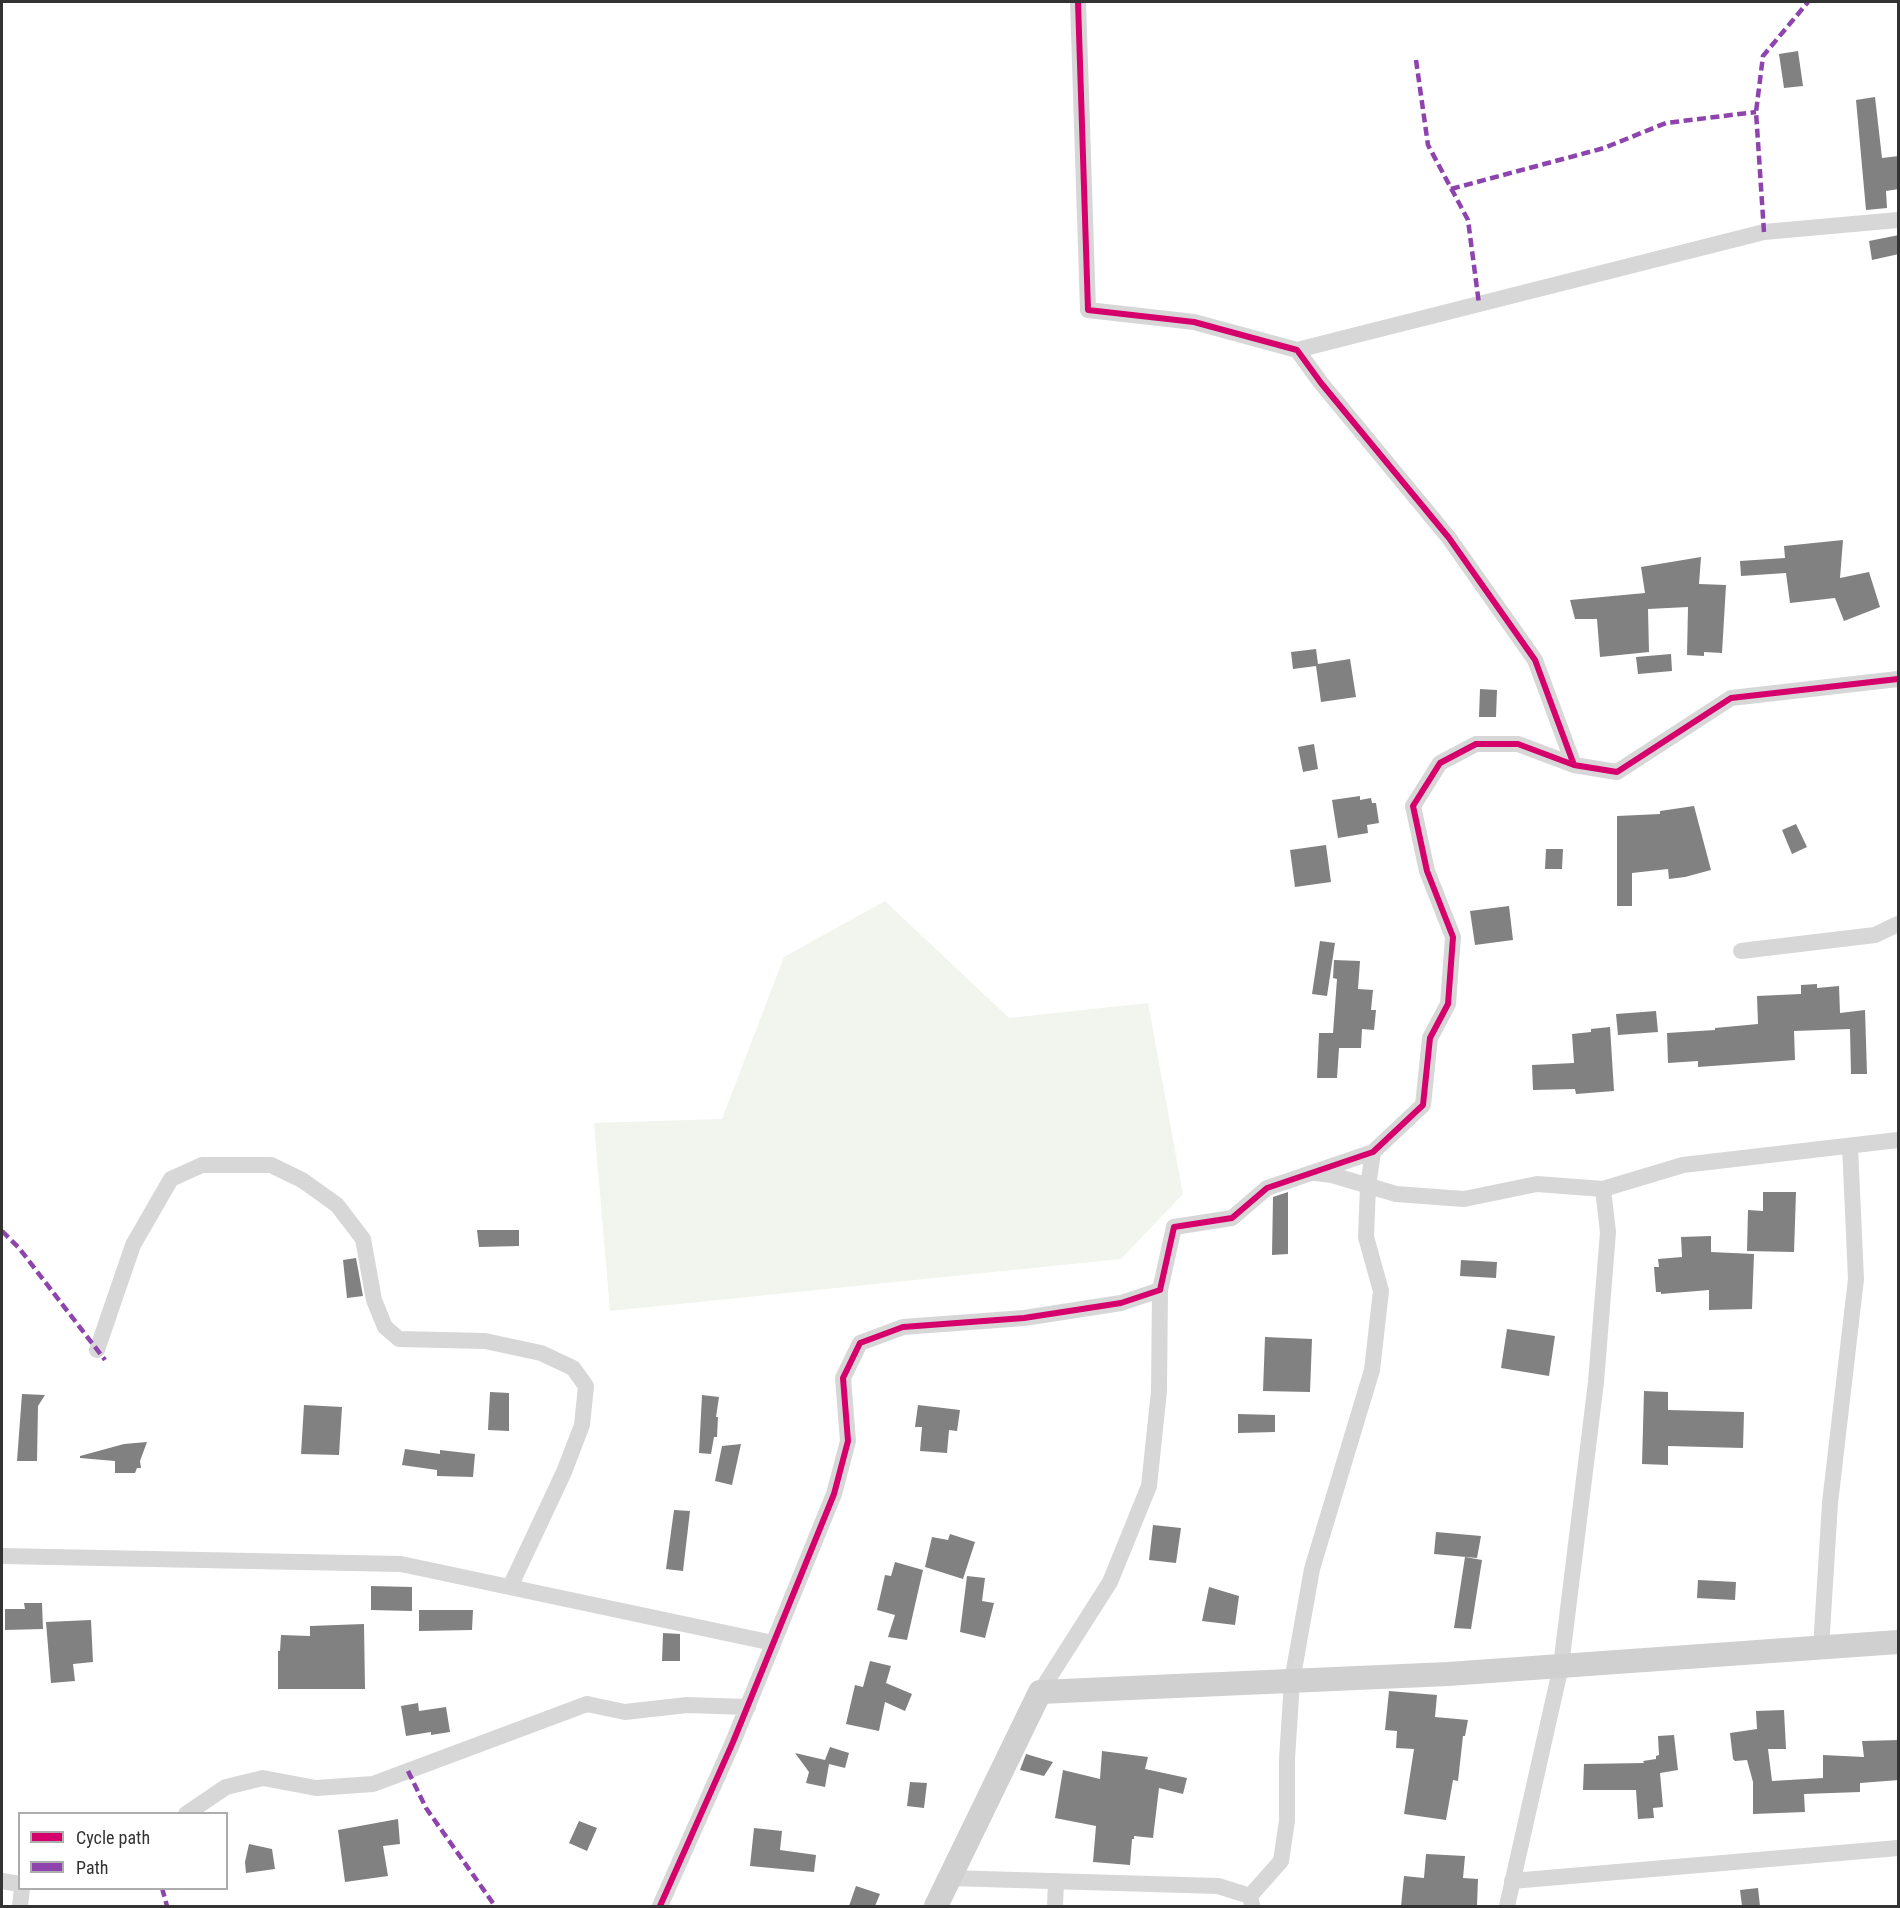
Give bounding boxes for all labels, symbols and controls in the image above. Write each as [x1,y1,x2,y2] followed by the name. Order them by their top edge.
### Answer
[18,1812,228,1890] legend
[76,1827,150,1848] text: Cycle path
[76,1857,109,1878] text: Path

